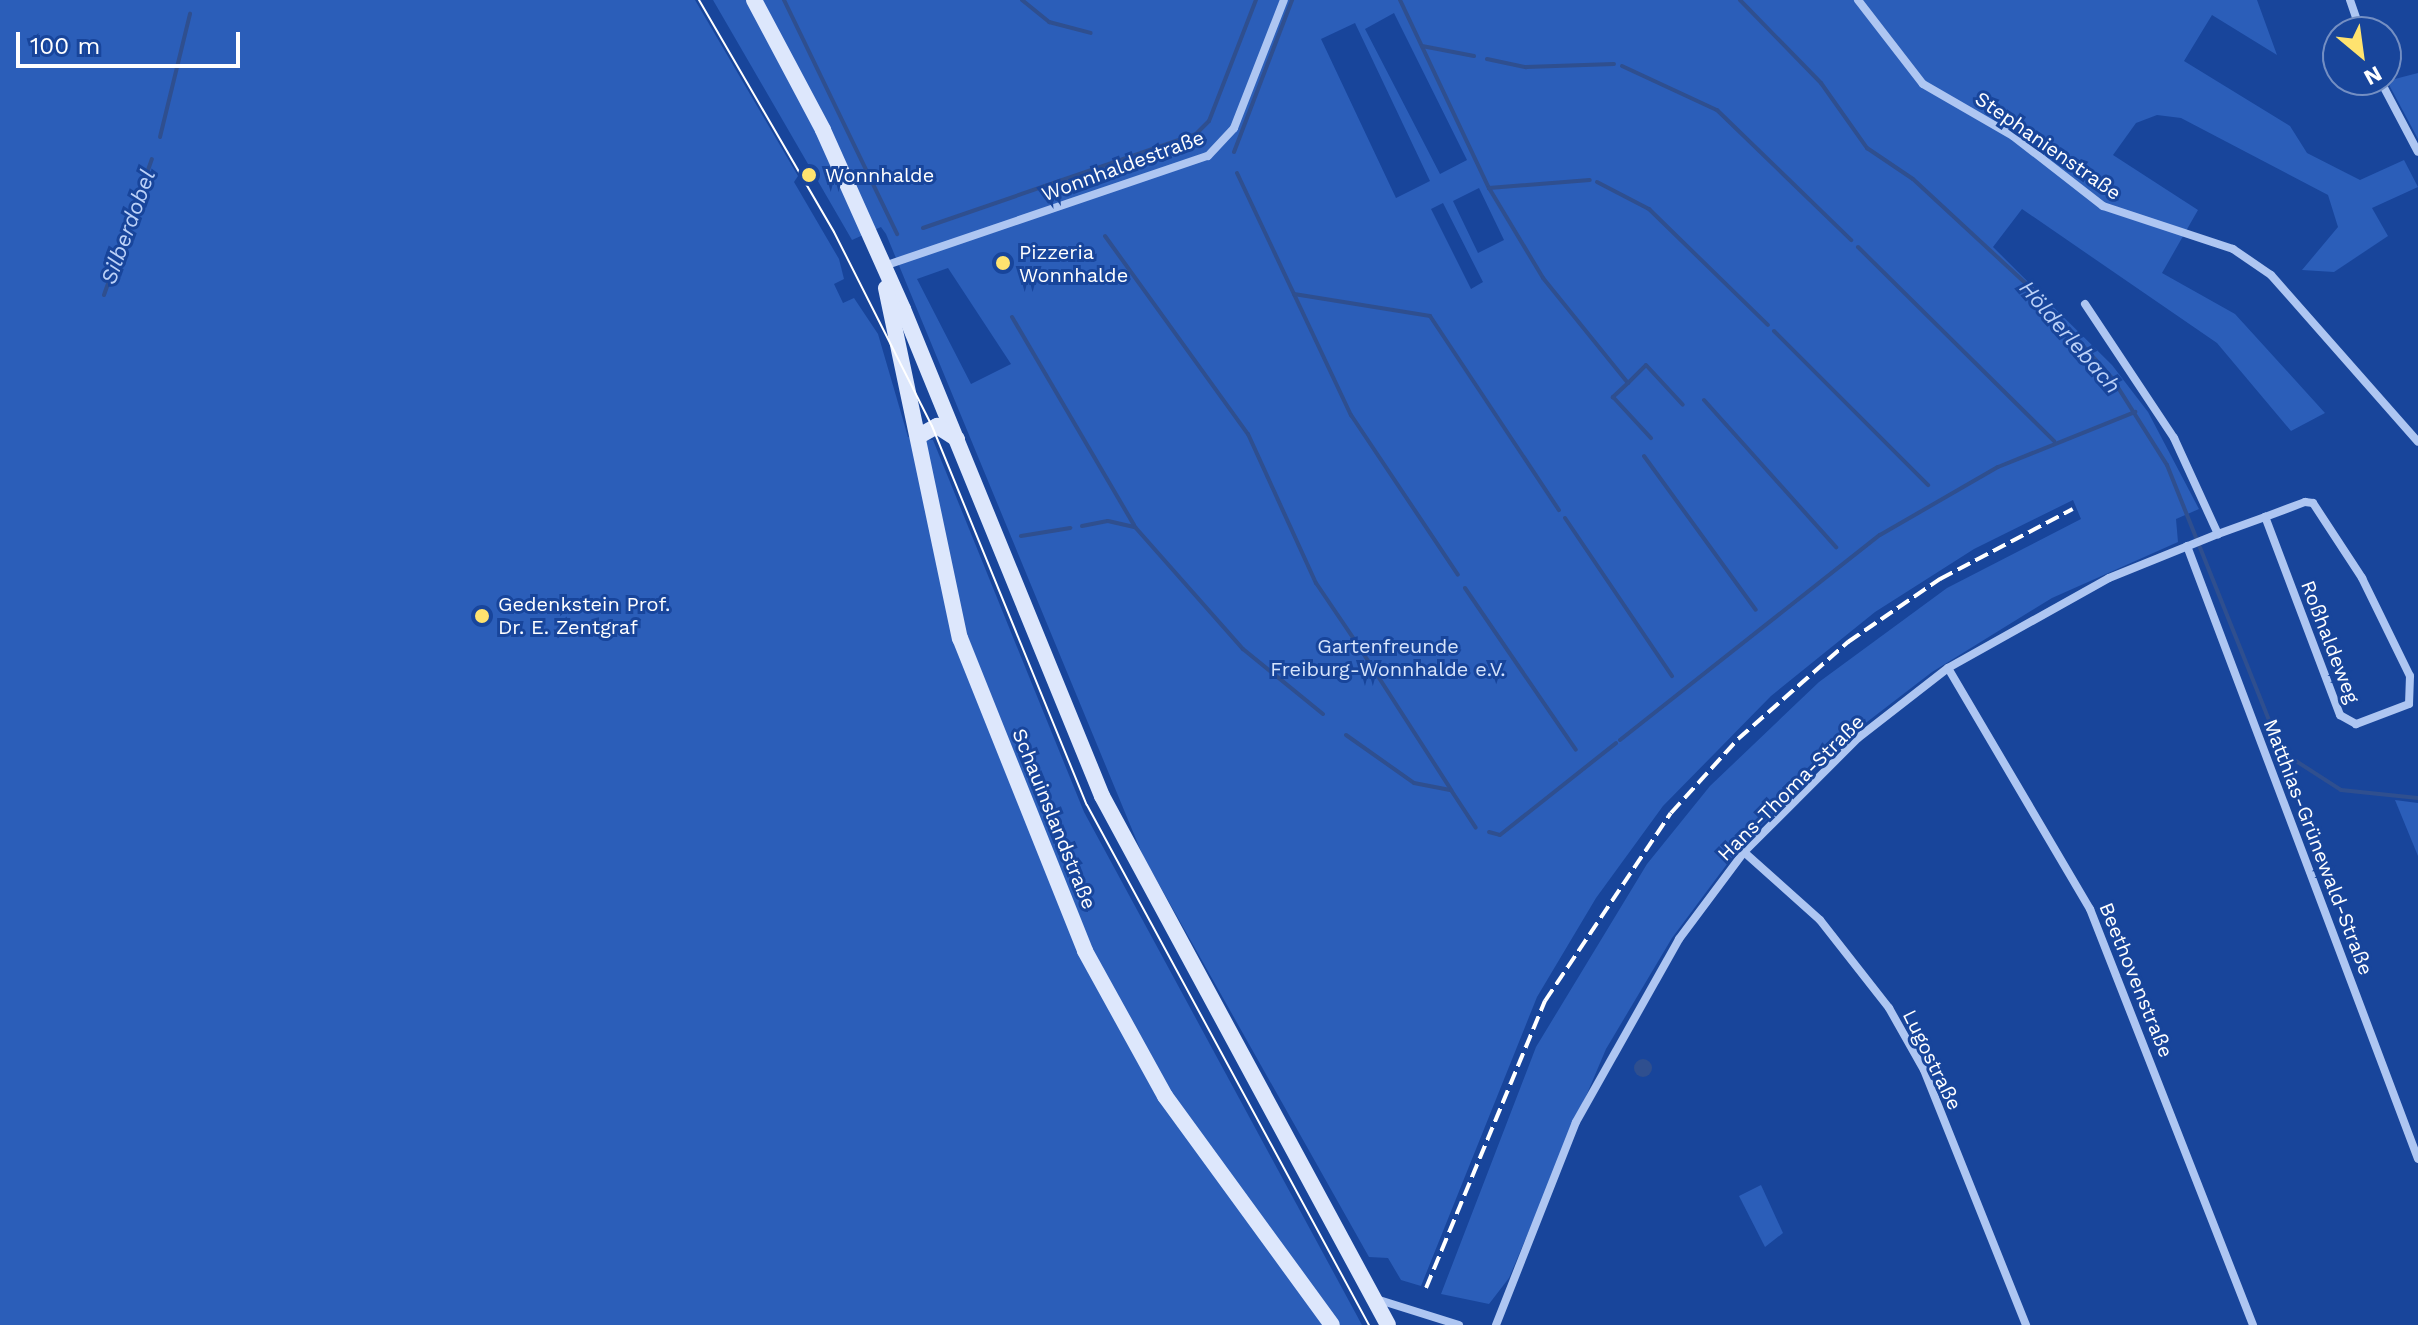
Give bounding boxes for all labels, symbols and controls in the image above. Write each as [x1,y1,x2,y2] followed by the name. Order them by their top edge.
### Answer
[20,16,244,66] scale bar
[2322,16,2402,96] north arrow
[30,32,100,60] text: 100 m
[2360,61,2386,91] text: N
[1970,87,2126,205] street label: Stephanienstraße
[1038,125,1208,207] street label: Wonnhaldestraße
[825,163,934,187] place label: Wonnhalde
[95,166,161,288] water label: Silberdobel
[800,166,818,184] marker: Wonnhalde
[1019,240,1128,287] place label: Pizzeria Wonnhalde
[994,254,1012,272] marker: Pizzeria Wonnhalde
[2014,275,2126,399] water label: Hölderlebach
[2296,577,2364,707] street label: Roßhaldeweg
[498,592,670,639] place label: Gedenkstein Prof. Dr. E. Zentgraf
[473,607,491,625] marker: Gedenkstein Prof. Dr. E. Zentgraf
[1270,635,1506,682] park label: Gartenfreunde Freiburg-Wonnhalde e.V.
[1713,710,1869,866] street label: Hans-Thoma-Straße
[2258,716,2378,978] street label: Matthias-Grünewald-Straße
[1007,725,1101,913] street label: Schauinslandstraße
[2094,899,2178,1061] street label: Beethovenstraße
[1897,1006,1967,1114] street label: Lugostraße

